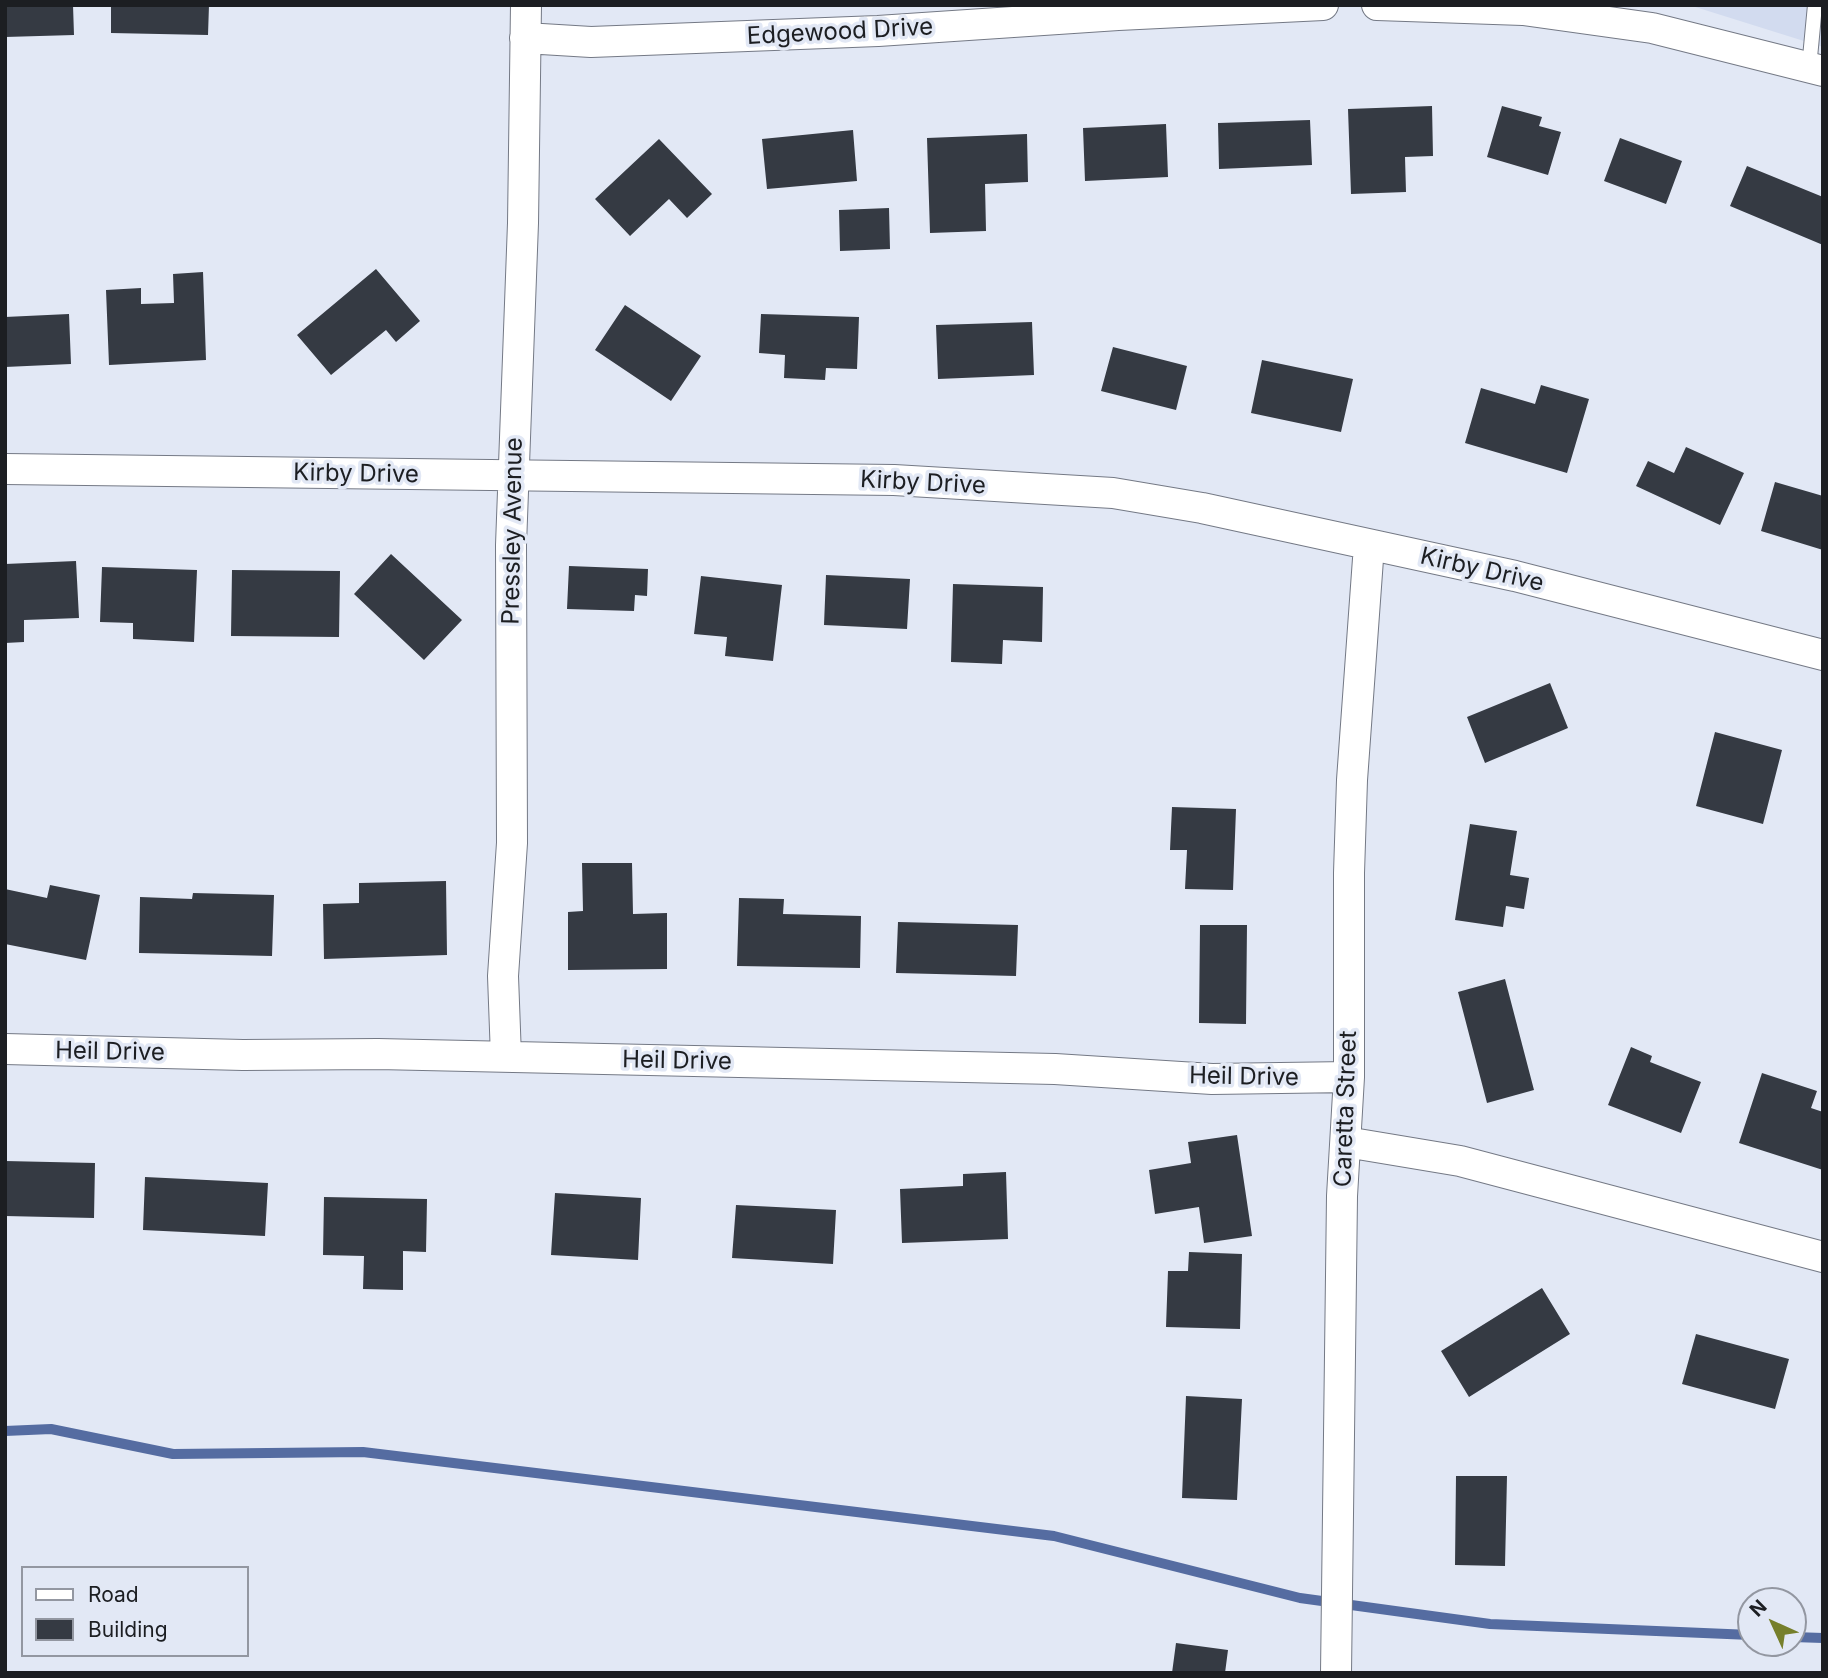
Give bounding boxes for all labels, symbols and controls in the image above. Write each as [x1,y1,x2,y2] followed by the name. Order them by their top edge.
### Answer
[746,13,934,51] street label: Edgewood Drive
[497,437,529,625] street label: Pressley Avenue
[293,459,419,489] street label: Kirby Drive
[859,465,987,501] street label: Kirby Drive
[1418,542,1546,598] street label: Kirby Drive
[1329,1030,1363,1188] street label: Caretta Street
[55,1037,165,1067] street label: Heil Drive
[622,1046,732,1076] street label: Heil Drive
[1189,1062,1299,1092] street label: Heil Drive
[21,1566,248,1657] legend
[88,1582,139,1607] text: Road
[1737,1587,1807,1657] north arrow
[1745,1595,1771,1621] text: N
[88,1617,168,1642] text: Building

